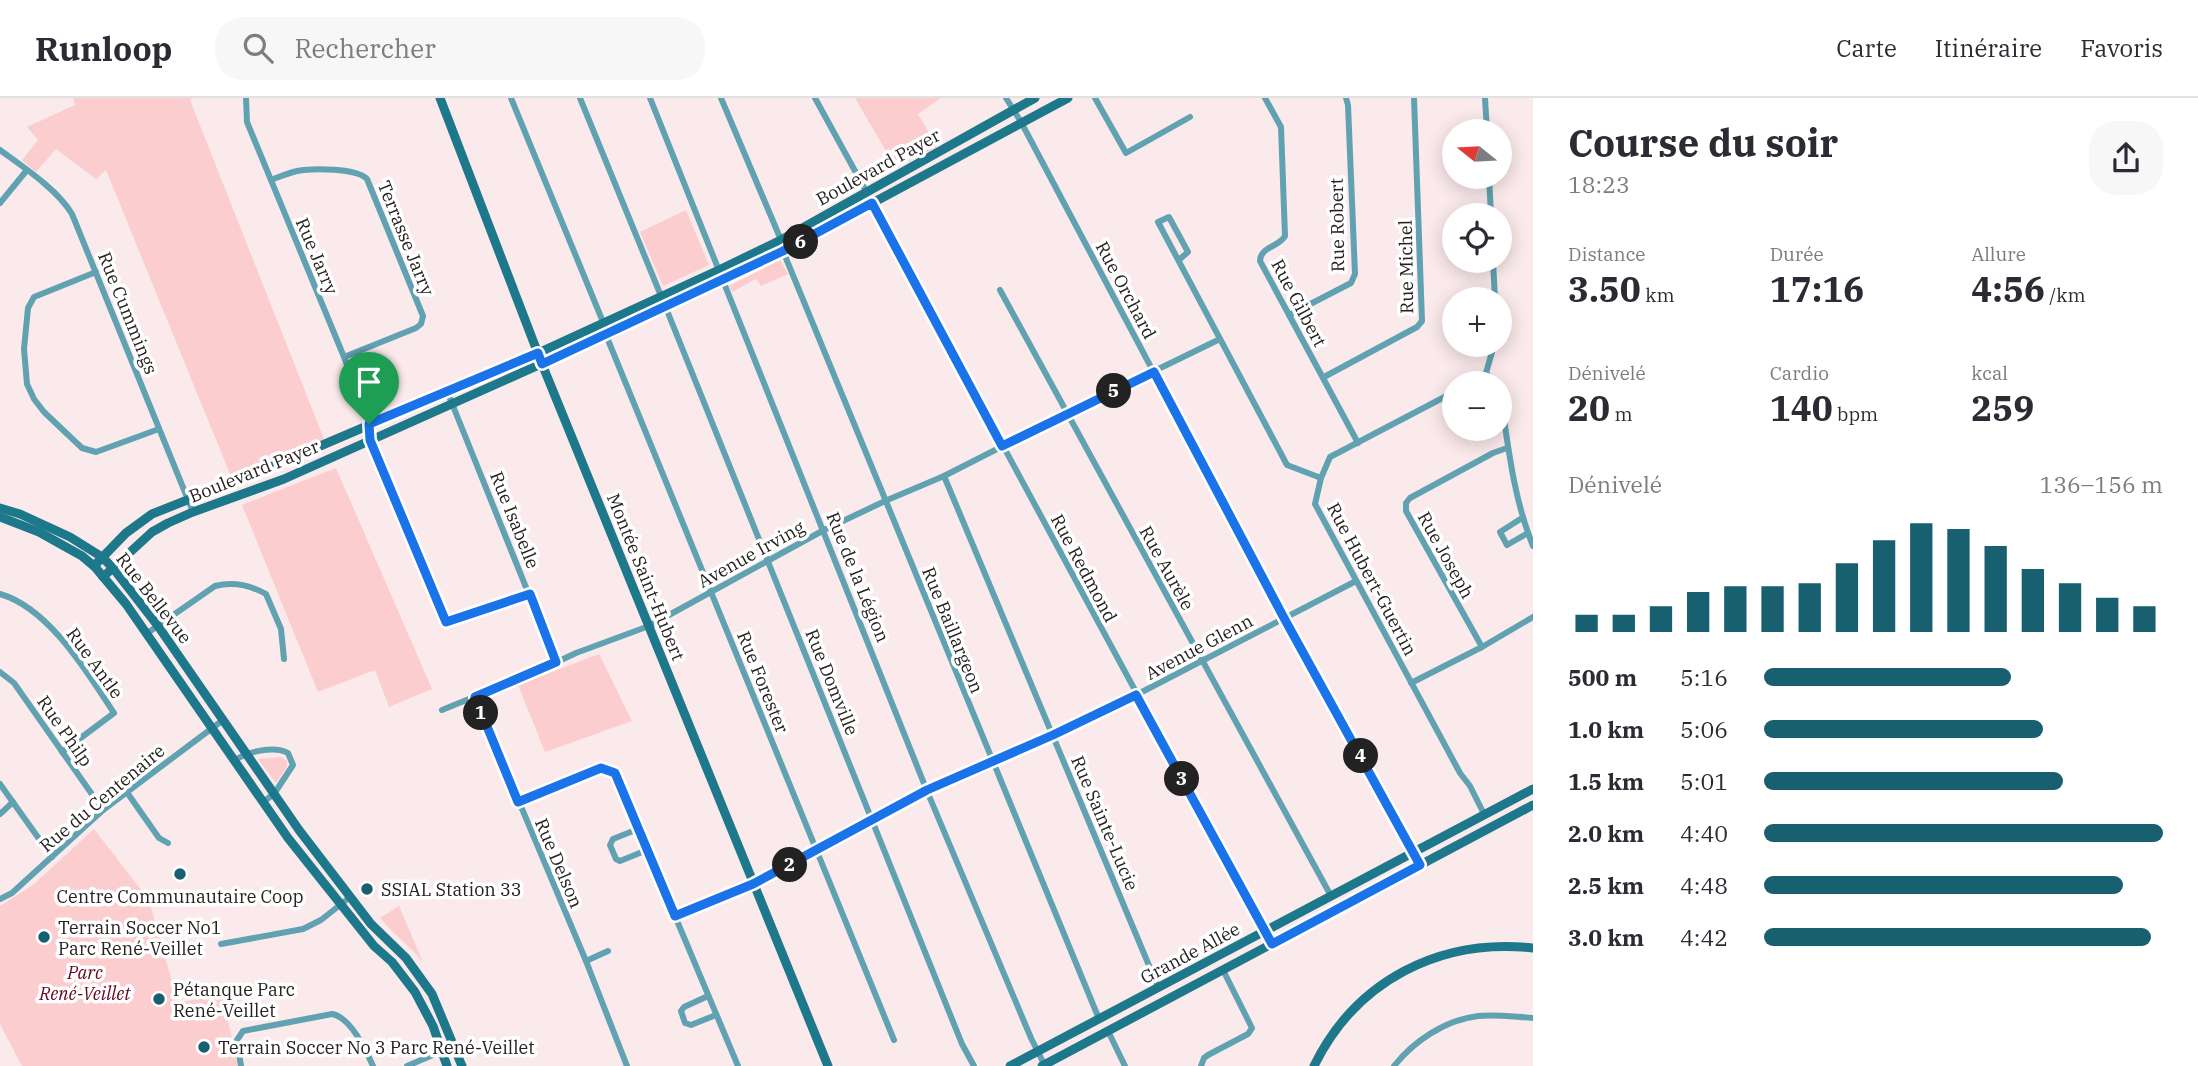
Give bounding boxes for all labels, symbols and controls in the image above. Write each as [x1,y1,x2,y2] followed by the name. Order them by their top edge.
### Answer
[215,17,705,80] search box
[35,27,173,70] text: Runloop
[239,29,277,67] icon: search
[295,31,436,65] text: Rechercher
[1836,32,1897,64] text: Carte
[1935,32,2042,64] text: Itinéraire
[2080,32,2163,64] text: Favoris
[1568,118,1838,167] text: Course du soir
[1442,119,1512,189] north arrow
[1442,119,1512,441] map controls
[2089,121,2163,195] button: share
[812,123,944,211] street label: Boulevard Payer
[1568,169,1630,199] text: 18:23
[373,177,440,299] street label: Terrasse Jarry
[1325,178,1349,272] street label: Rue Robert
[1442,203,1512,273] button: locate
[291,214,344,298] street label: Rue Jarry
[1394,220,1418,314] street label: Rue Michel
[784,225,818,260] pin: 6
[795,229,806,253] text: 6
[1091,237,1161,343] street label: Rue Orchard
[1568,242,1646,266] text: Distance
[1770,242,1824,266] text: Durée
[1971,242,2026,266] text: Allure
[93,248,163,378] street label: Rue Cummings
[1266,255,1332,351] street label: Rue Gilbert
[1568,266,1641,312] text: 3.50
[1770,266,1864,312] text: 17:16
[1971,266,2045,312] text: 4:56
[1641,283,1675,307] text: km
[2045,283,2086,307] text: /km
[1442,287,1512,357] button: +
[339,352,399,424] pin
[1568,361,1646,385] text: Dénivelé
[1770,361,1829,385] text: Cardio
[1971,361,2008,385] text: kcal
[350,363,388,401] icon: arrive
[1442,371,1512,441] button: −
[1096,374,1132,408] pin: 5
[1108,378,1119,402] text: 5
[1568,385,1610,431] text: 20
[1770,385,1833,431] text: 140
[1971,385,2034,431] text: 259
[1610,402,1633,426] text: m
[1833,402,1878,426] text: bpm
[186,434,322,508] street label: Boulevard Payer
[485,468,545,572] street label: Rue Isabelle
[1568,469,1662,499] text: Dénivelé
[2039,469,2163,499] text: 136–156 m
[602,490,690,664] street label: Montée Saint-Hubert
[1322,499,1422,659] street label: Rue Hubert-Guertin
[1413,507,1479,603] street label: Rue Joseph
[821,508,895,646] street label: Rue de la Légion
[1046,510,1122,626] street label: Rue Redmond
[693,515,809,593] street label: Avenue Irving
[1134,522,1200,614] street label: Rue Aurèle
[111,548,197,648] street label: Rue Bellevue
[917,564,989,696] street label: Rue Baillargeon
[1141,609,1257,685] street label: Avenue Glenn
[62,623,128,703] street label: Rue Antle
[800,626,864,738] street label: Rue Domville
[732,628,794,736] street label: Rue Forester
[1568,662,1637,692] text: 500 m
[1680,662,1728,692] text: 5:16
[32,691,98,771] street label: Rue Philp
[463,696,498,730] pin: 1
[475,700,486,724] text: 1
[1568,714,1644,744] text: 1.0 km
[1680,714,1728,744] text: 5:06
[1344,738,1378,774] pin: 4
[35,739,169,857] street label: Rue du Centenaire
[1355,743,1366,767] text: 4
[1066,752,1144,894] street label: Rue Sainte-Lucie
[1164,762,1200,796] pin: 3
[1176,766,1187,790] text: 3
[1568,766,1644,796] text: 1.5 km
[1680,766,1728,796] text: 5:01
[530,815,588,911] street label: Rue Delson
[1568,818,1644,848] text: 2.0 km
[1680,818,1728,848] text: 4:40
[772,848,808,882] pin: 2
[784,852,795,876] text: 2
[172,866,188,882] marker: Centre Communautaire Coop
[1568,870,1644,900] text: 2.5 km
[1680,870,1728,900] text: 4:48
[381,878,522,901] place label: SSIAL Station 33
[359,881,375,897] marker: SSIAL Station 33
[57,885,303,908] place label: Centre Communautaire Coop
[58,916,222,960] place label: Terrain Soccer No1 Parc René-Veillet
[1136,917,1244,989] street label: Grande Allée
[1568,922,1644,952] text: 3.0 km
[1680,922,1728,952] text: 4:42
[36,929,52,945] marker: Terrain Soccer No1 Parc René-Veillet
[38,961,131,1005] park label: Parc René-Veillet
[173,978,295,1022] place label: Pétanque Parc René-Veillet
[151,991,167,1007] marker: Pétanque Parc René-Veillet
[218,1036,535,1059] place label: Terrain Soccer No 3 Parc René-Veillet
[196,1039,212,1055] marker: Terrain Soccer No 3 Parc René-Veillet

